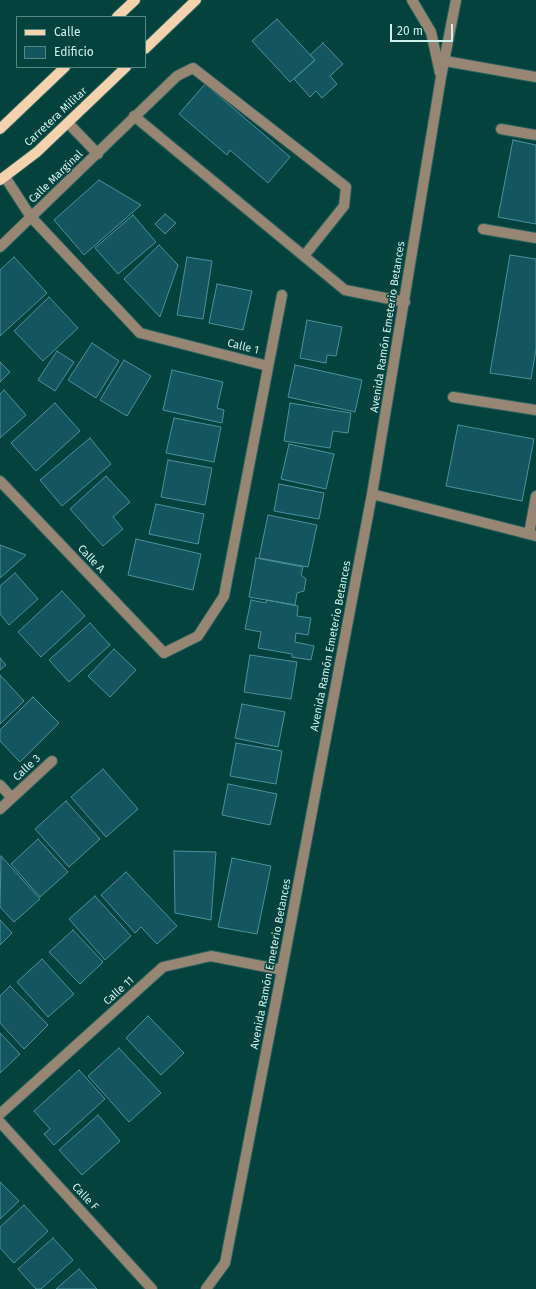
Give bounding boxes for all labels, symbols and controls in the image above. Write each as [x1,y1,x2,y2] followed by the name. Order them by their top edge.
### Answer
[16,16,146,68] legend
[392,16,455,42] scale bar
[397,24,423,38] text: 20 m
[54,25,81,39] text: Calle
[54,45,94,59] text: Edificio
[22,85,90,149] street label: Carretera Militar
[26,148,86,206] street label: Calle Marginal
[368,240,408,414] street label: Avenida Ramón Emeterio Betances
[226,337,260,357] street label: Calle 1
[75,542,107,576] street label: Calle A
[308,560,354,732] street label: Avenida Ramón Emeterio Betances
[11,752,43,784] street label: Calle 3
[248,878,294,1050] street label: Avenida Ramón Emeterio Betances
[101,974,137,1008] street label: Calle 11
[69,1181,101,1213] street label: Calle F

